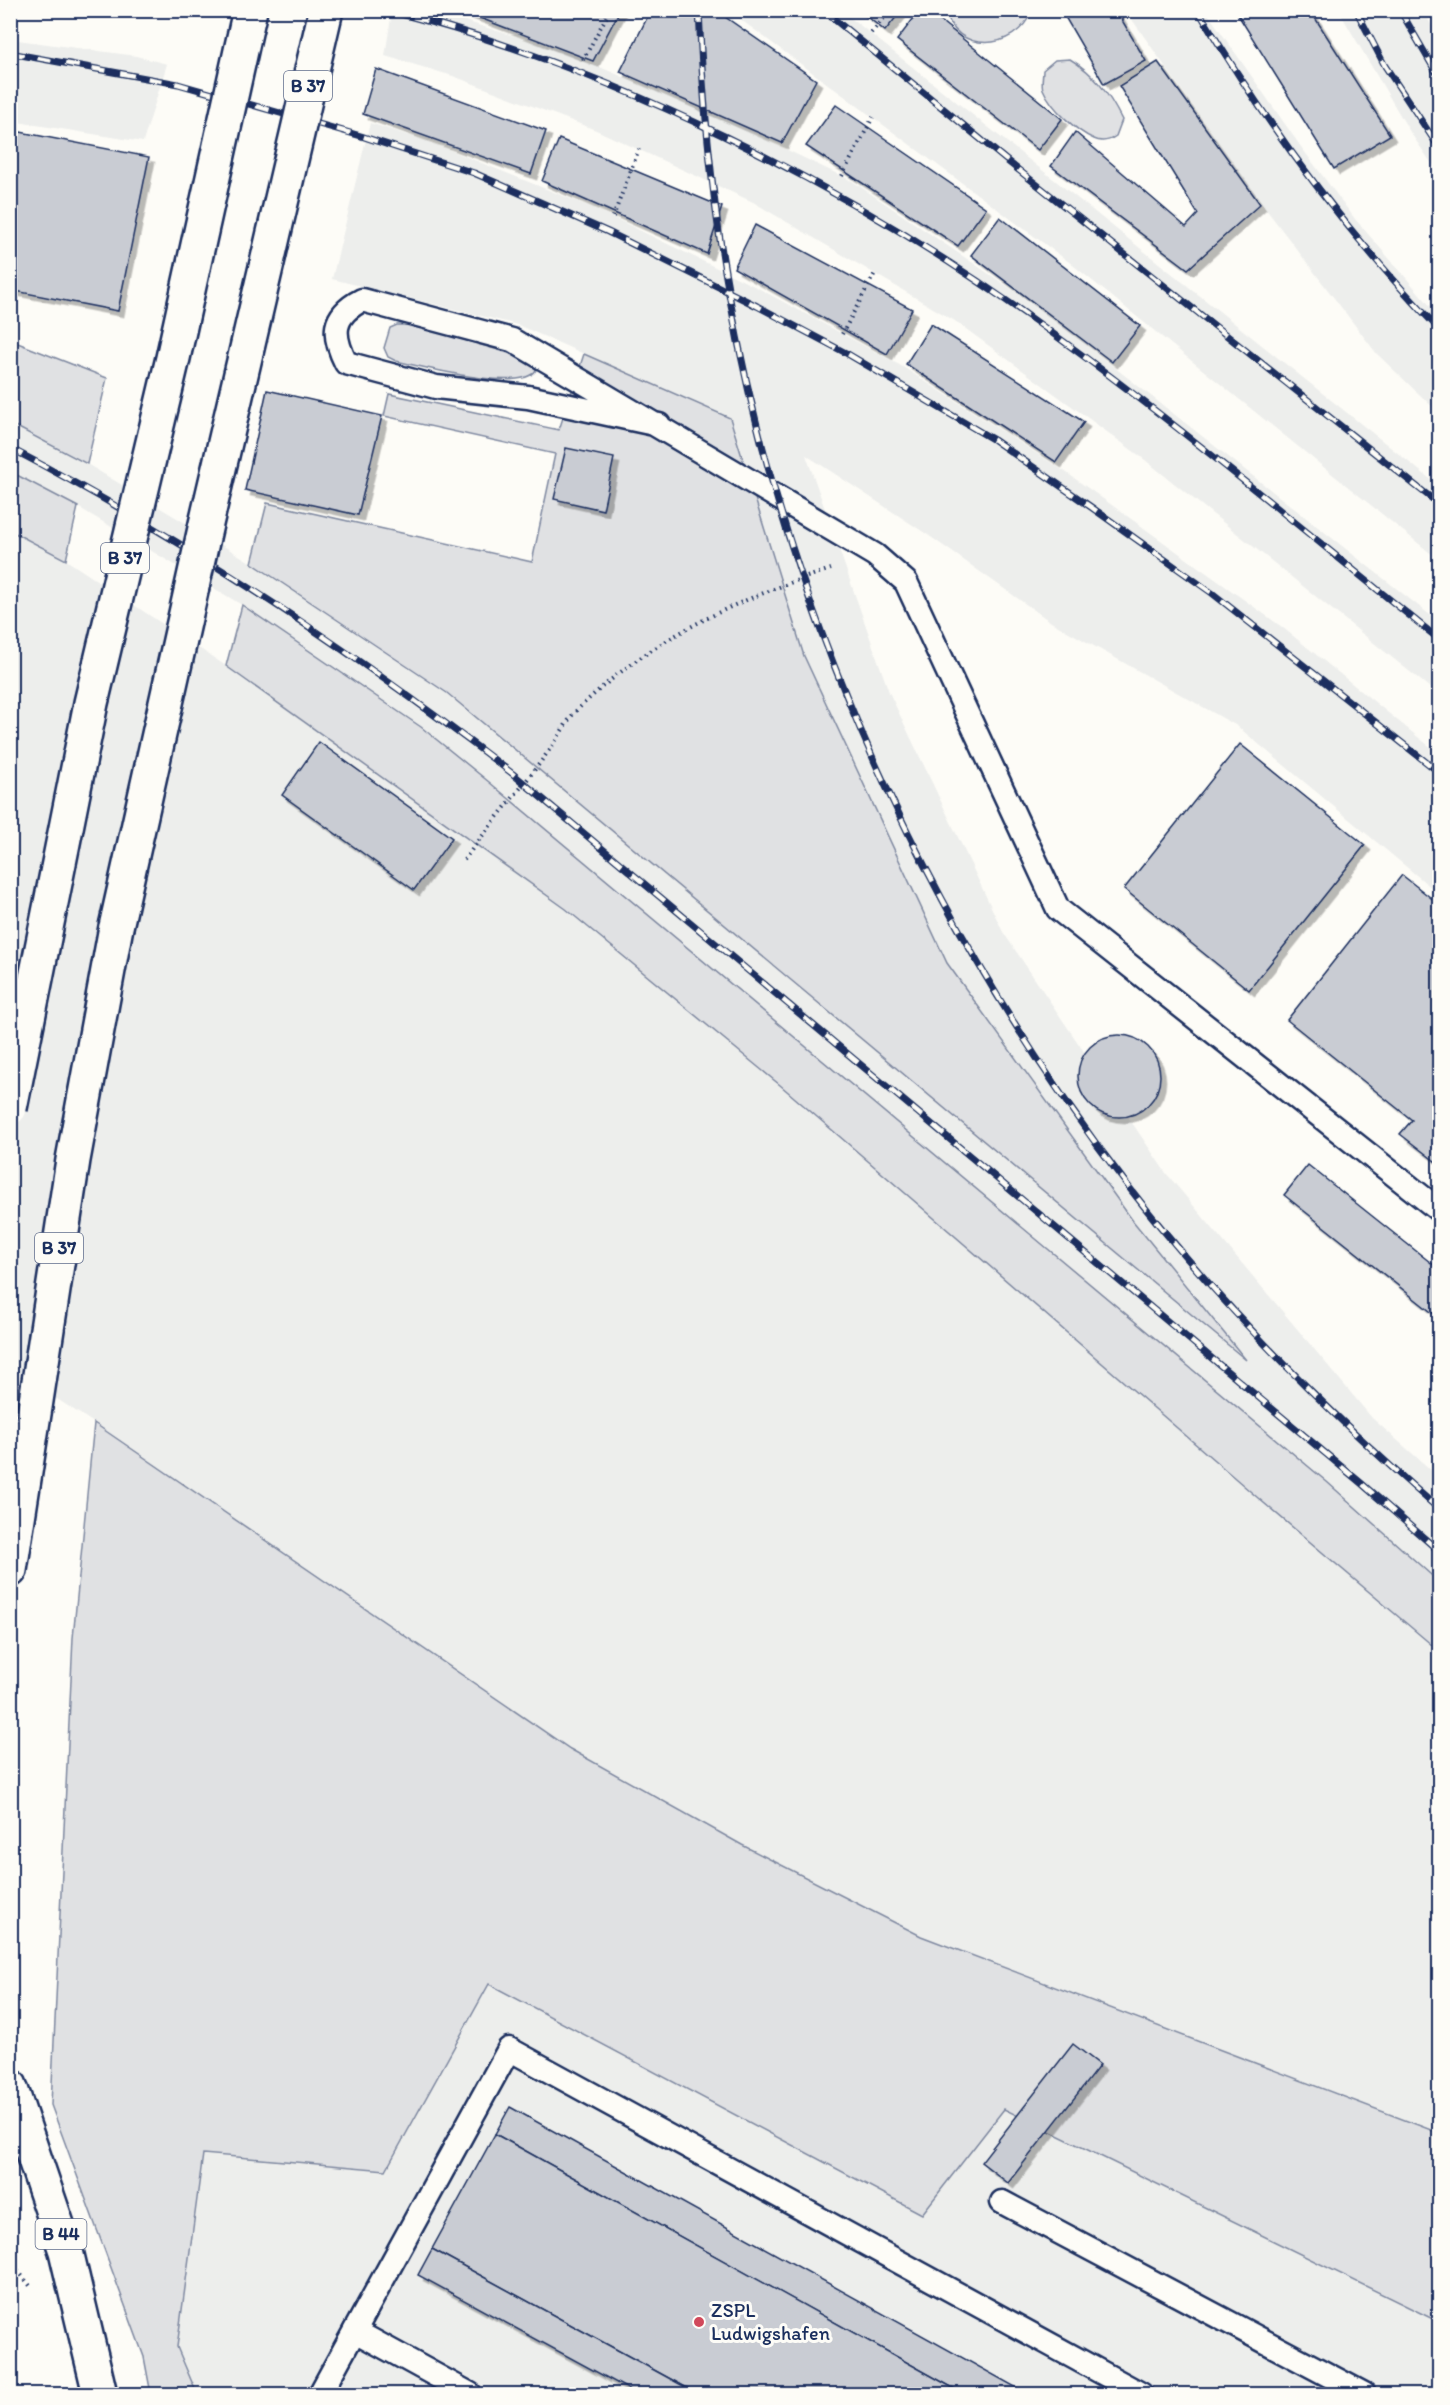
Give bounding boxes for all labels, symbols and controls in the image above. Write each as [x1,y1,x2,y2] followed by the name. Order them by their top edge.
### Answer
[284,71,332,101] road number: B 37
[101,543,149,573] road number: B 37
[35,1233,83,1263] road number: B 37
[36,2219,86,2249] road number: B 44
[711,2298,830,2345] place label: ZSPL Ludwigshafen
[692,2315,706,2329] marker: ZSPL Ludwigshafen

